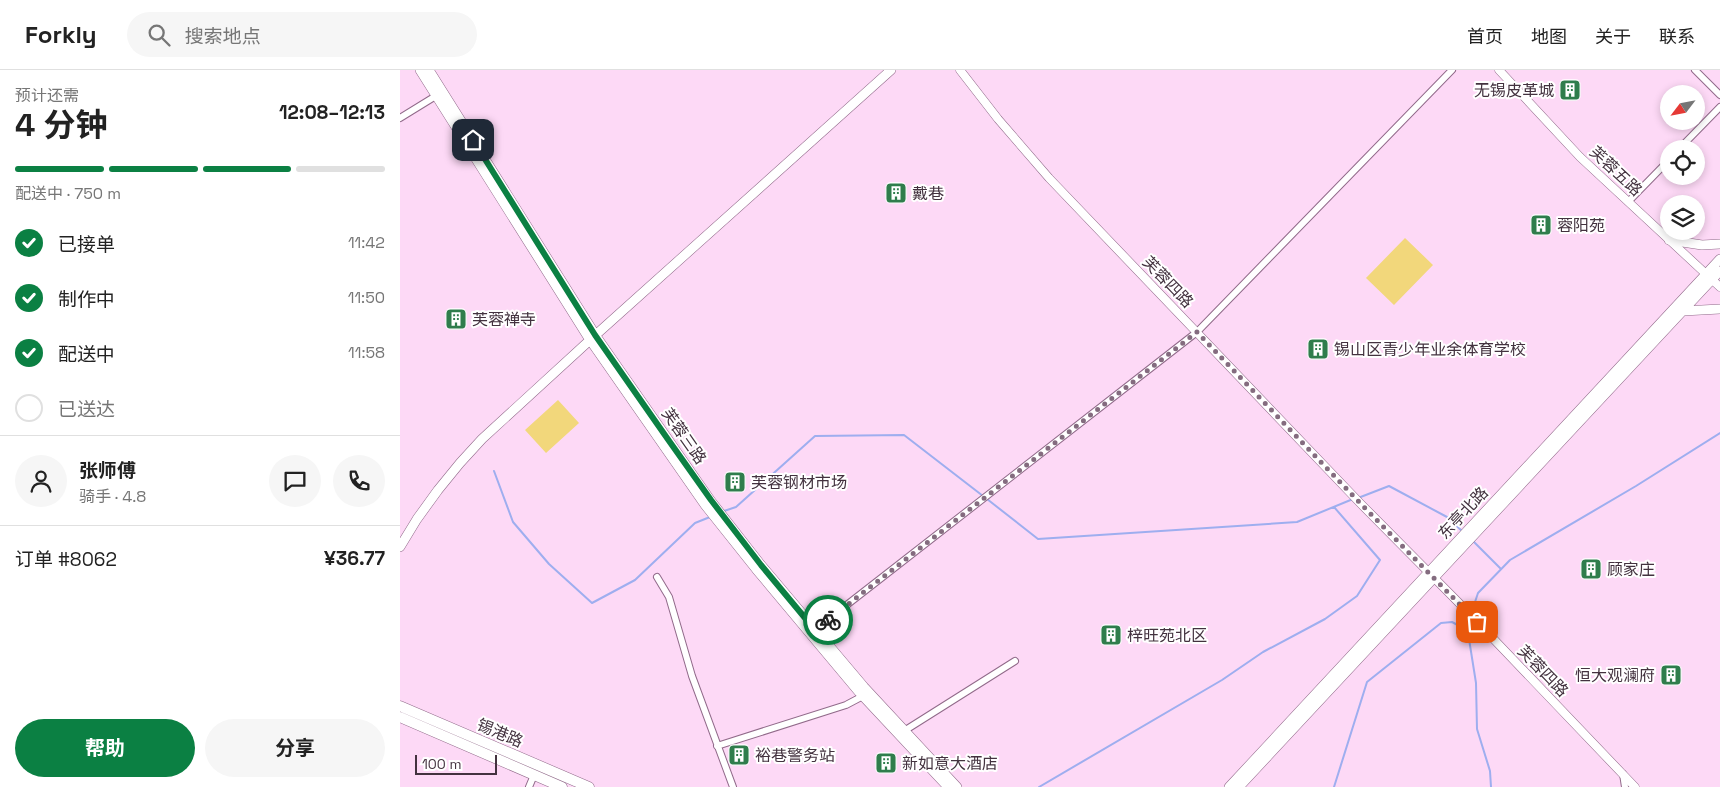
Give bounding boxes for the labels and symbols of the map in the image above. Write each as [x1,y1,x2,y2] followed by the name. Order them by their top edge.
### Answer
[1558,78,1582,102] building icon: 无锡皮革城
[1474,80,1554,101] place label: 无锡皮革城
[1660,85,1705,130] north arrow
[452,119,494,161] pin
[1585,141,1647,201] street label: 芙蓉五路
[884,181,908,205] building icon: 戴巷
[912,183,944,204] place label: 戴巷
[1529,213,1553,237] building icon: 蓉阳苑
[1557,215,1605,236] place label: 蓉阳苑
[1138,252,1198,312] street label: 芙蓉四路
[444,307,468,331] building icon: 芙蓉禅寺
[472,309,536,330] place label: 芙蓉禅寺
[1306,337,1330,361] building icon: 锡山区青少年业余体育学校
[1334,339,1526,360] place label: 锡山区青少年业余体育学校
[657,404,711,468] street label: 芙蓉三路
[723,470,747,494] building icon: 芙蓉钢材市场
[751,472,847,493] place label: 芙蓉钢材市场
[1433,482,1493,544] street label: 东亭北路
[1579,557,1603,581] building icon: 顾家庄
[1607,559,1655,580] place label: 顾家庄
[803,595,853,645] courier
[1456,601,1498,643] pin
[1099,623,1123,647] building icon: 梓旺苑北区
[1127,625,1207,646] place label: 梓旺苑北区
[1513,641,1573,701] street label: 芙蓉四路
[1659,663,1683,687] building icon: 恒大观澜府
[1575,665,1655,686] place label: 恒大观澜府
[474,714,526,752] street label: 锡港路
[727,743,751,767] building icon: 裕巷警务站
[755,745,835,766] place label: 裕巷警务站
[874,751,898,775] building icon: 新如意大酒店
[415,752,498,775] scale bar
[902,753,998,774] place label: 新如意大酒店

